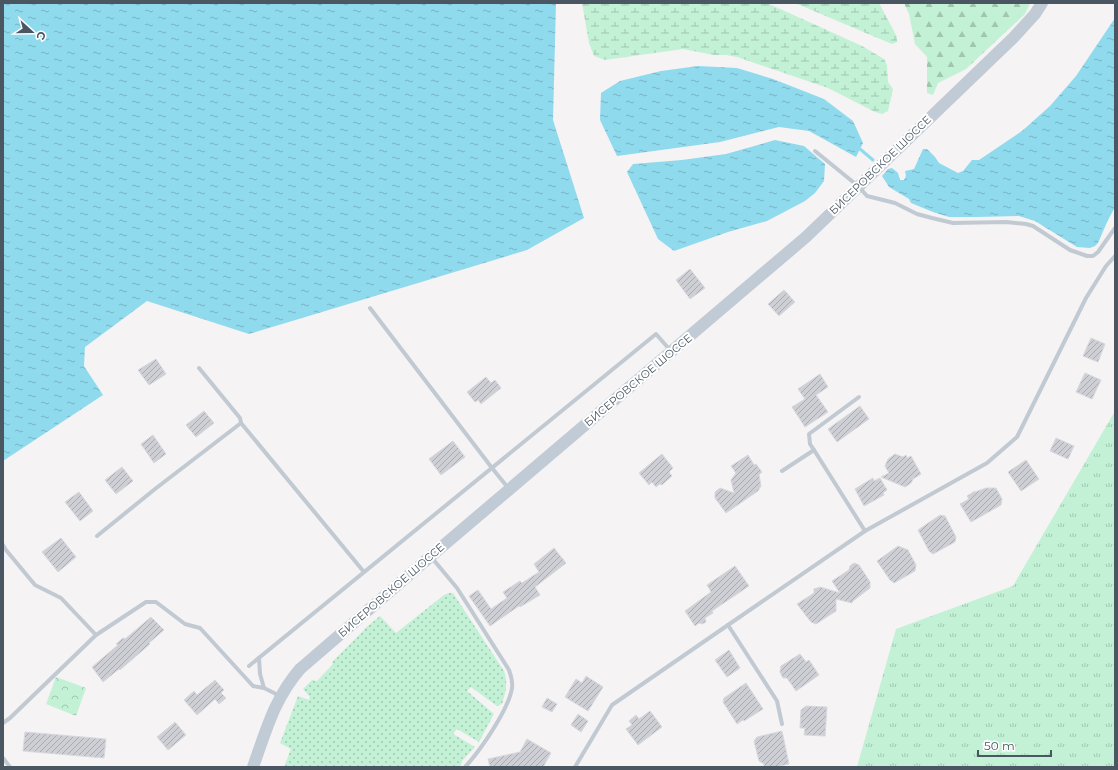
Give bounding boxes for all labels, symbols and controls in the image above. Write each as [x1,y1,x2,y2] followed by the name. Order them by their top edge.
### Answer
[12,12,52,52] north arrow
[33,29,49,42] text: С
[826,113,934,217] street label: БИСЕРОВСКОЕ ШОССЕ
[581,331,695,429] street label: БИСЕРОВСКОЕ ШОССЕ
[335,540,447,640] street label: БИСЕРОВСКОЕ ШОССЕ
[978,732,1051,758] scale bar
[984,738,1015,753] text: 50 m

